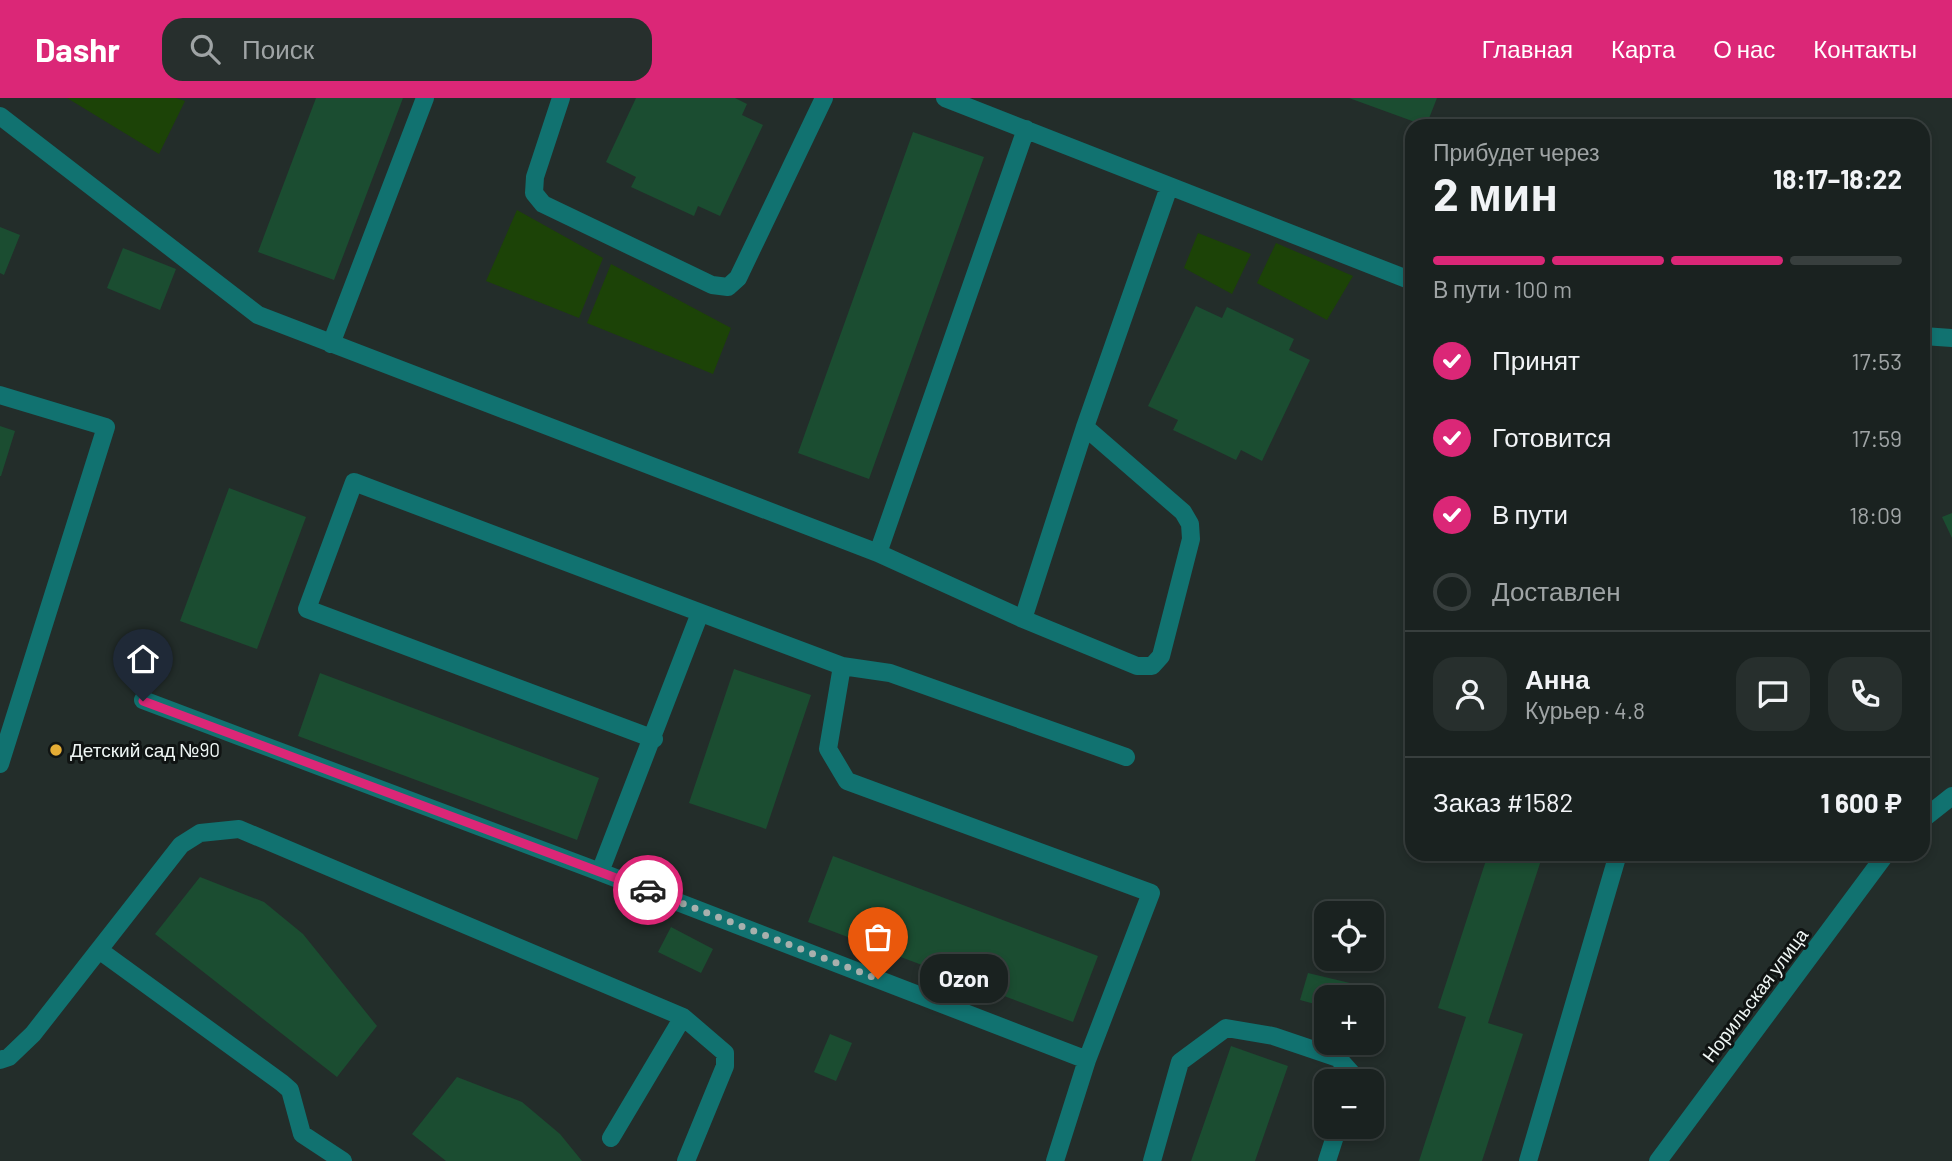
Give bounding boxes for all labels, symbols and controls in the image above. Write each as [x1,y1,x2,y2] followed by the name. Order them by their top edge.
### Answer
[162,18,652,81] search box
[35,29,120,69] text: Dashr
[186,30,224,68] icon: search
[242,33,314,64] text: Поиск
[1482,34,1573,63] text: Главная
[1611,34,1675,63] text: Карта
[1713,34,1775,63] text: О нас
[1813,34,1917,63] text: Контакты
[1433,138,1600,166] text: Прибудет через
[1773,163,1902,194] text: 18:17–18:22
[1433,165,1558,220] text: 2 мин
[1433,275,1572,303] text: В пути · 100 m
[1433,342,1471,380] icon: check
[1492,344,1580,375] text: Принят
[1852,347,1902,375] text: 17:53
[1433,419,1471,457] icon: check
[1492,421,1611,452] text: Готовится
[1851,424,1902,452] text: 17:59
[1433,496,1471,534] icon: check
[1492,498,1568,529] text: В пути
[1849,501,1902,529] text: 18:09
[1492,575,1621,606] text: Доставлен
[113,629,173,701] pin
[124,640,162,678] icon: home
[1433,657,1507,731] button: person
[1736,657,1810,731] button: chat
[1828,657,1902,731] button: phone
[1525,663,1590,694] text: Анна
[1525,696,1645,724] text: Курьер · 4.8
[70,738,220,761] place label: Детский сад №90
[48,742,64,758] marker: Детский сад №90
[1433,786,1573,817] text: Заказ #1582
[1821,787,1902,818] text: 1 600 ₽
[613,855,683,925] courier
[629,871,667,909] icon: car
[1314,901,1384,1139] map controls
[1314,901,1384,971] button: locate
[848,907,908,979] pin
[859,918,897,956] icon: bag
[1697,923,1813,1066] street label: Норильская улица
[920,954,1008,1004] callout: Ozon
[939,964,989,992] text: Ozon
[1314,985,1384,1055] button: +
[1314,1069,1384,1139] button: −

